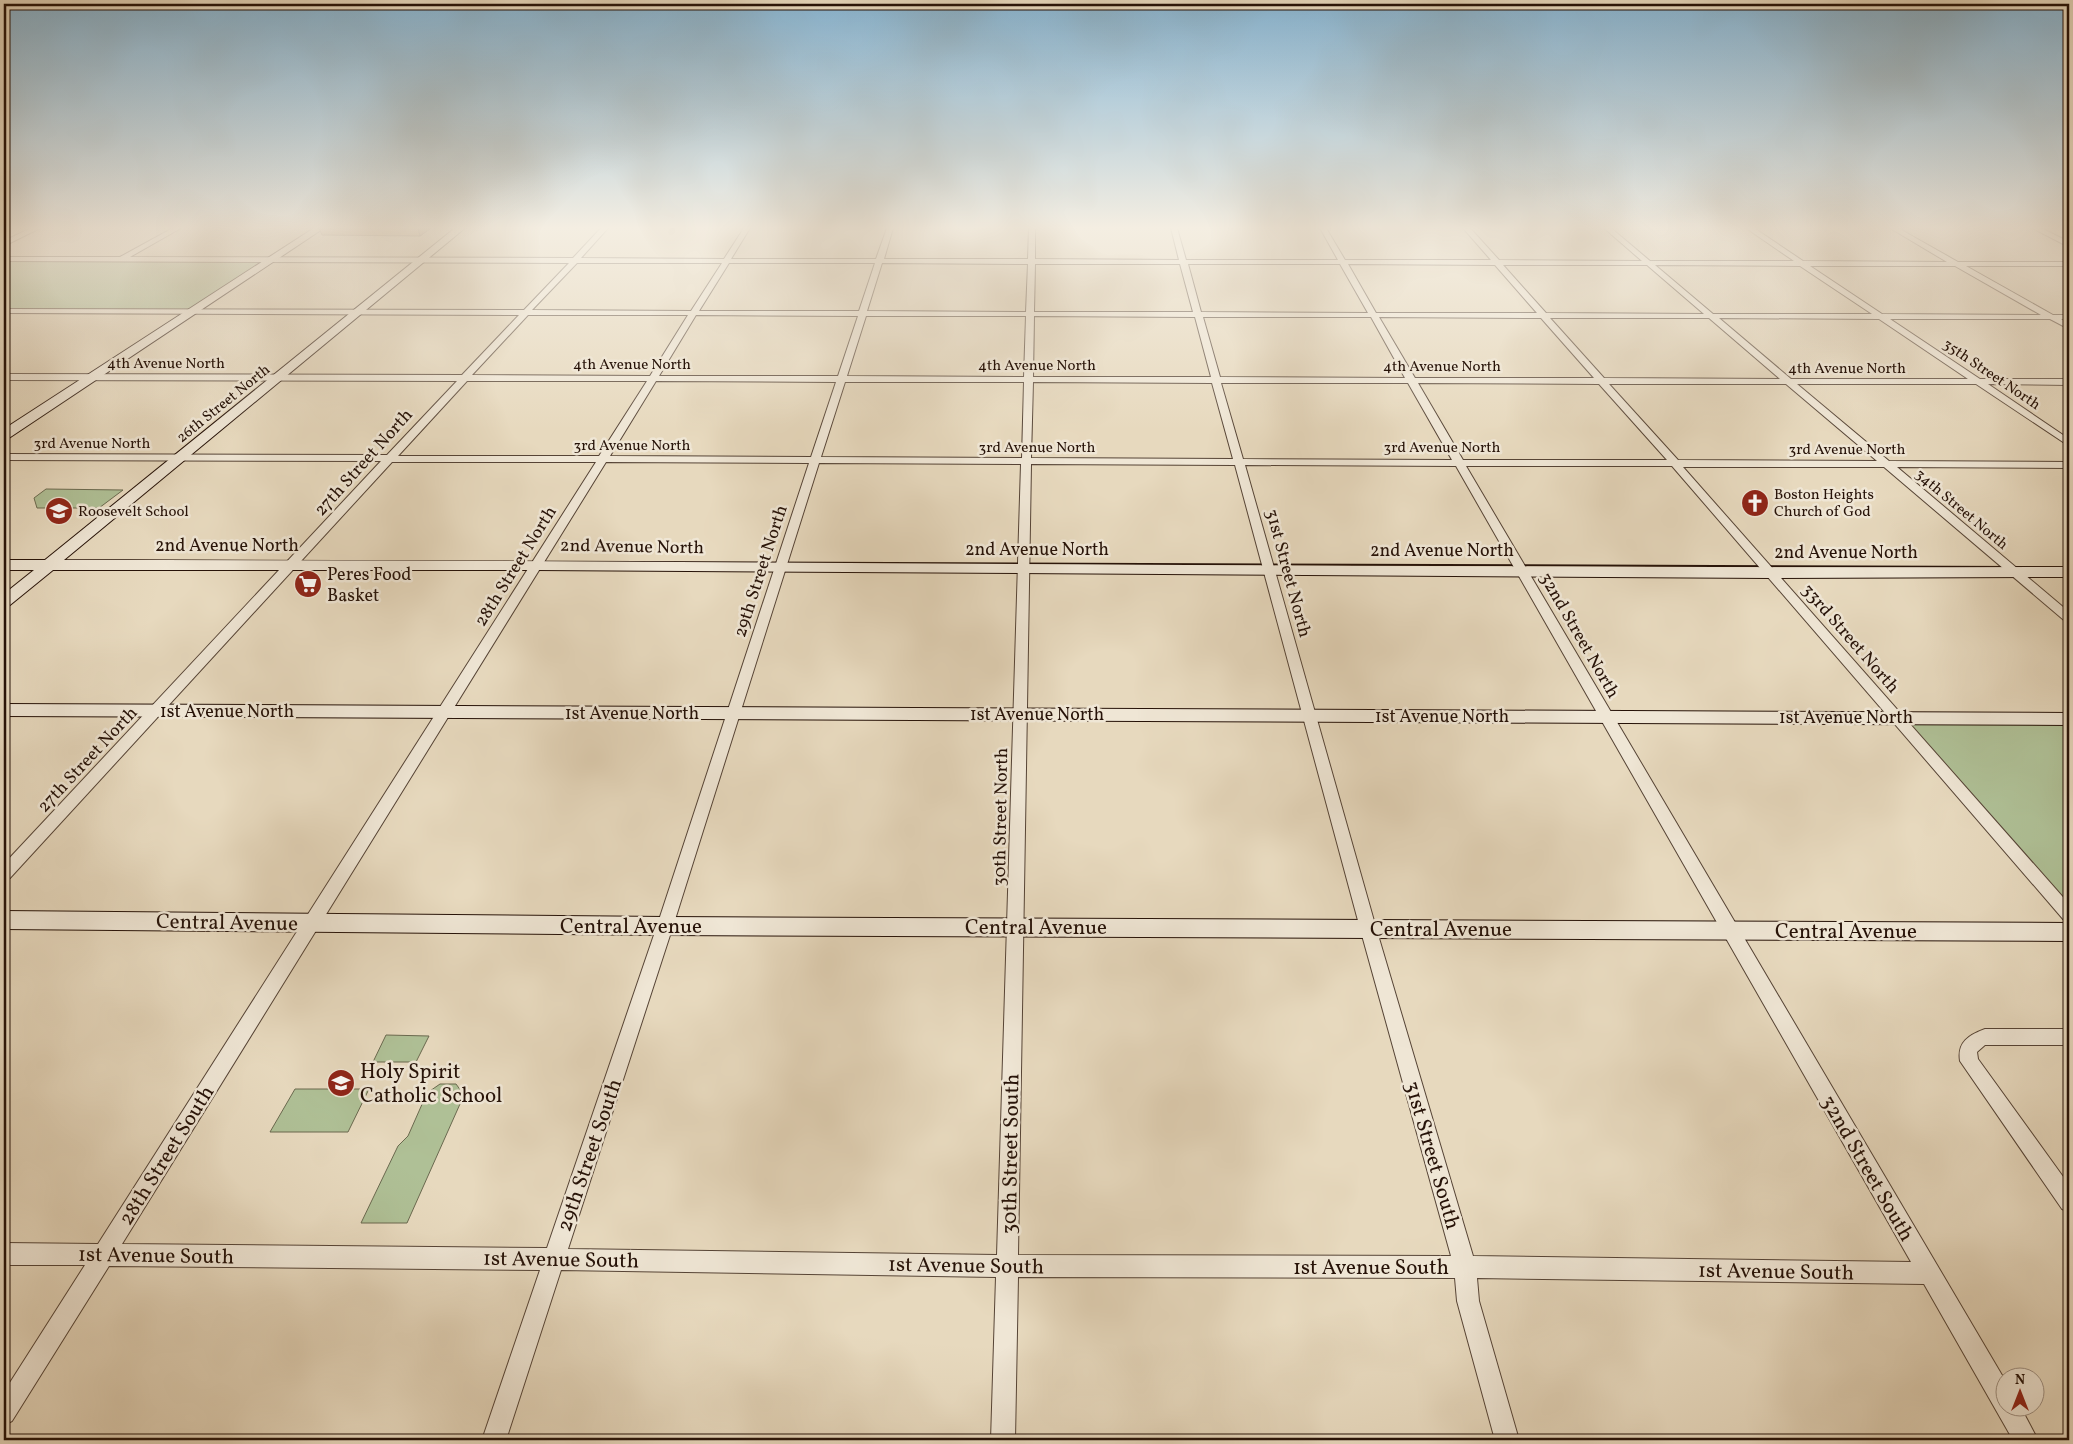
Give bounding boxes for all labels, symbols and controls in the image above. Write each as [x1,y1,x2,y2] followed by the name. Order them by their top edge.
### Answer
[1938,335,2044,416] street label: 35th Street North
[107,354,225,375] street label: 4th Avenue North
[573,355,691,376] street label: 4th Avenue North
[978,356,1096,377] street label: 4th Avenue North
[1383,357,1501,378] street label: 4th Avenue North
[1788,359,1906,380] street label: 4th Avenue North
[173,360,275,448] street label: 26th Street North
[309,404,419,522] street label: 27th Street North
[33,434,151,455] street label: 3rd Avenue North
[573,436,691,457] street label: 3rd Avenue North
[978,438,1096,459] street label: 3rd Avenue North
[1383,438,1501,459] street label: 3rd Avenue North
[1788,440,1906,461] street label: 3rd Avenue North
[1910,465,2012,555] street label: 34th Street North
[1774,485,1874,523] place label: Boston Heights Church of God
[1740,488,1770,518] church icon: Boston Heights Church of God
[44,496,74,526] school or university icon: Roosevelt School
[78,502,189,523] place label: Roosevelt School
[469,502,564,632] street label: 28th Street North
[728,502,795,641] street label: 29th Street North
[1258,506,1317,641] street label: 31st Street North
[155,534,299,559] street label: 2nd Avenue North
[560,534,705,561] street label: 2nd Avenue North
[965,538,1109,563] street label: 2nd Avenue North
[1370,539,1514,564] street label: 2nd Avenue North
[1774,541,1918,566] street label: 2nd Avenue North
[327,563,412,609] place label: Peres Food Basket
[1532,568,1625,704] street label: 32nd Street North
[293,569,323,599] supermarket icon: Peres Food Basket
[1795,579,1905,699] street label: 33rd Street North
[160,700,295,725] street label: 1st Avenue North
[32,701,144,819] street label: 27th Street North
[565,702,700,727] street label: 1st Avenue North
[970,703,1105,728] street label: 1st Avenue North
[1375,705,1510,730] street label: 1st Avenue North
[1779,706,1914,731] street label: 1st Avenue North
[988,747,1015,887] street label: 30th Street North
[156,908,298,939] street label: Central Avenue
[560,913,702,942] street label: Central Avenue
[965,914,1107,943] street label: Central Avenue
[1370,916,1512,945] street label: Central Avenue
[1775,918,1917,947] street label: Central Avenue
[360,1058,502,1111] place label: Holy Spirit Catholic School
[326,1068,356,1098] school or university icon: Holy Spirit Catholic School
[996,1073,1027,1235] street label: 30th Street South
[551,1075,630,1236] street label: 29th Street South
[1397,1078,1467,1233] street label: 31st Street South
[113,1080,222,1231] street label: 28th Street South
[1813,1090,1920,1247] street label: 32nd Street South
[78,1241,234,1272] street label: 1st Avenue South
[483,1245,639,1276] street label: 1st Avenue South
[888,1251,1044,1282] street label: 1st Avenue South
[1293,1254,1449,1283] street label: 1st Avenue South
[1698,1257,1854,1288] street label: 1st Avenue South
[1996,1366,2046,1416] north arrow
[2015,1371,2025,1390] text: N

